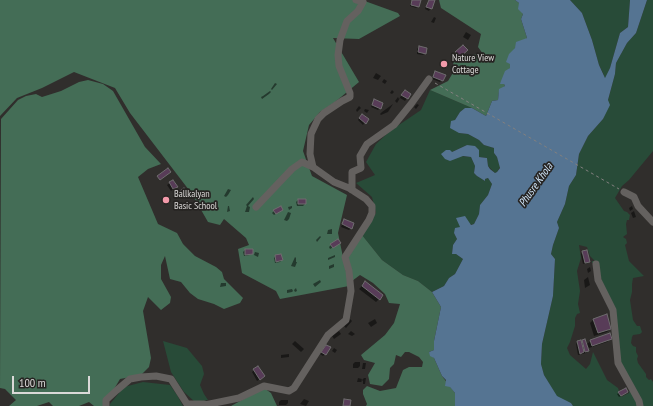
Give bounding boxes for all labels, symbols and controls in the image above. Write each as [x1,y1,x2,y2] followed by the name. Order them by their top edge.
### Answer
[452,52,494,76] place label: Nature View Cottage
[439,59,449,69] marker: Nature View Cottage
[516,161,556,209] water label: Phusre Khola
[174,188,217,212] place label: Ballkalyan Basic School
[161,195,171,205] marker: Ballkalyan Basic School
[14,368,92,394] scale bar
[19,375,46,390] text: 100 m

